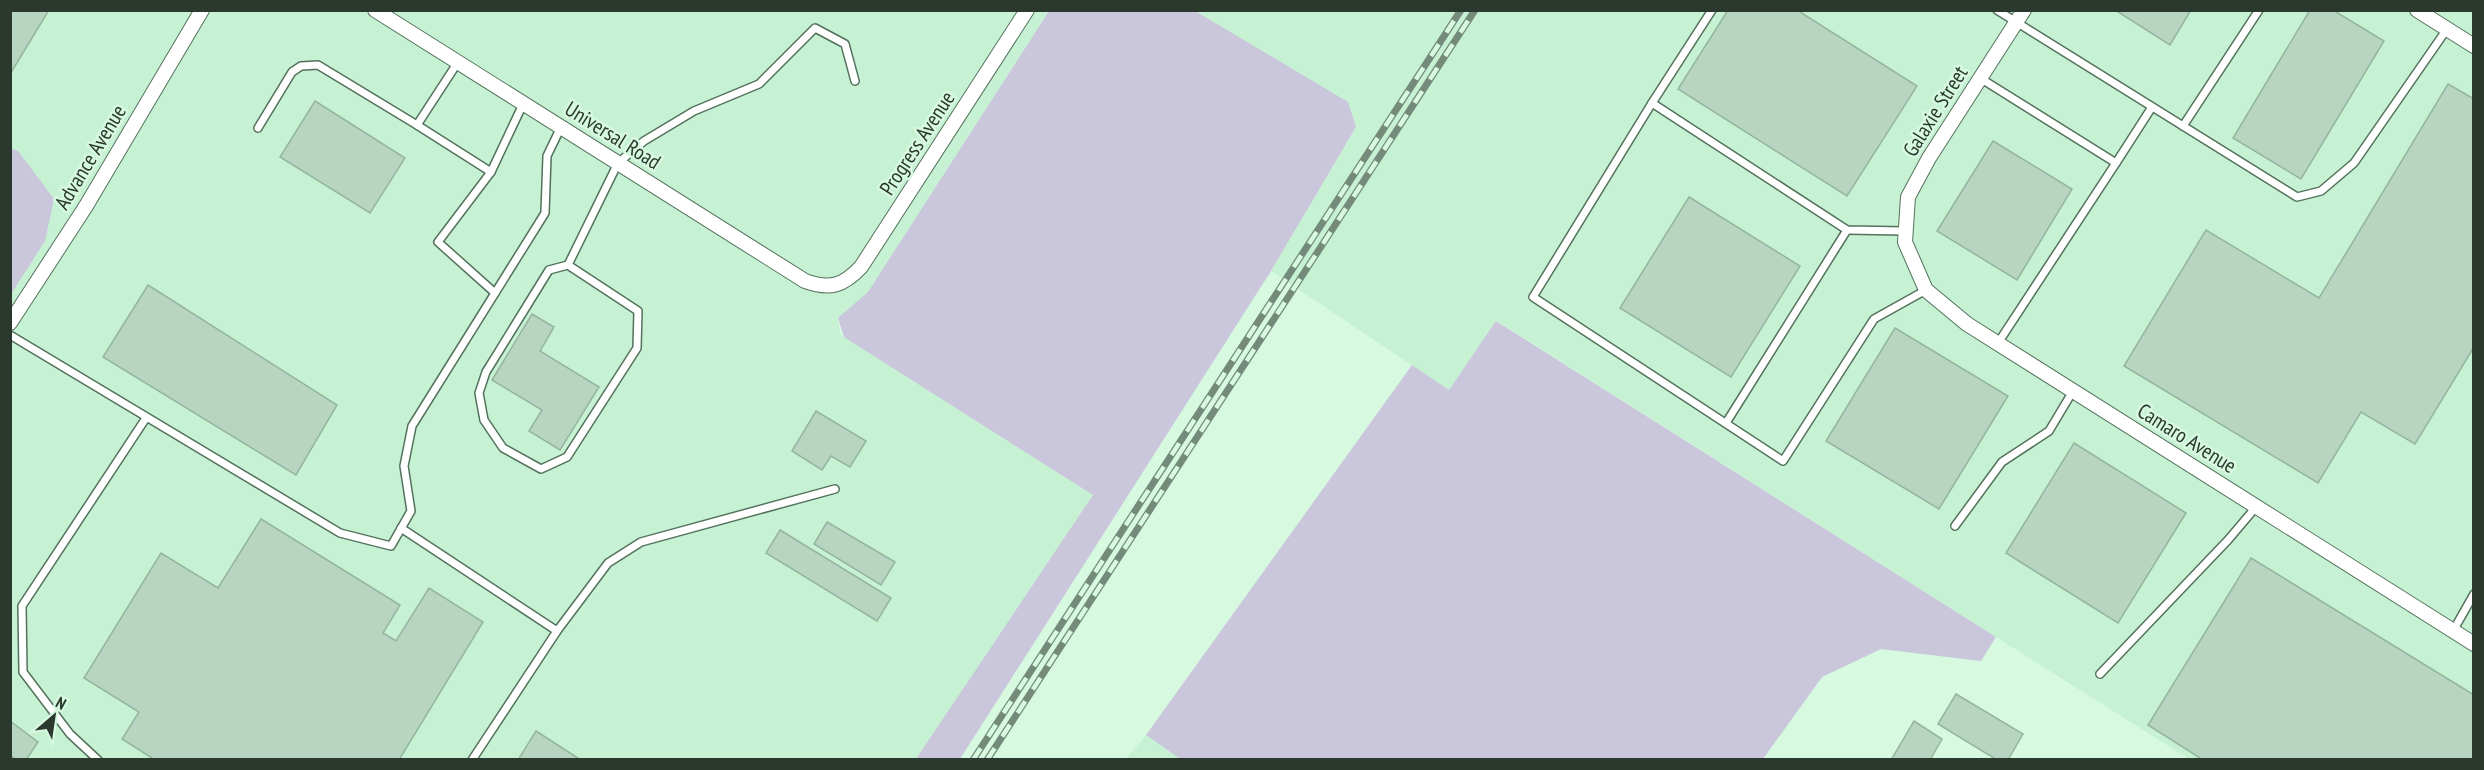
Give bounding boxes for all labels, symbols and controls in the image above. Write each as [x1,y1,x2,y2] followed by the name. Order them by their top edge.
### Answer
[1897,60,1974,161] street label: Galaxie Street
[873,86,961,200] street label: Progress Avenue
[560,95,666,175] street label: Universal Road
[48,100,132,214] street label: Advance Avenue
[2133,397,2241,479] street label: Camaro Avenue
[24,686,84,746] north arrow
[53,692,70,714] text: N

